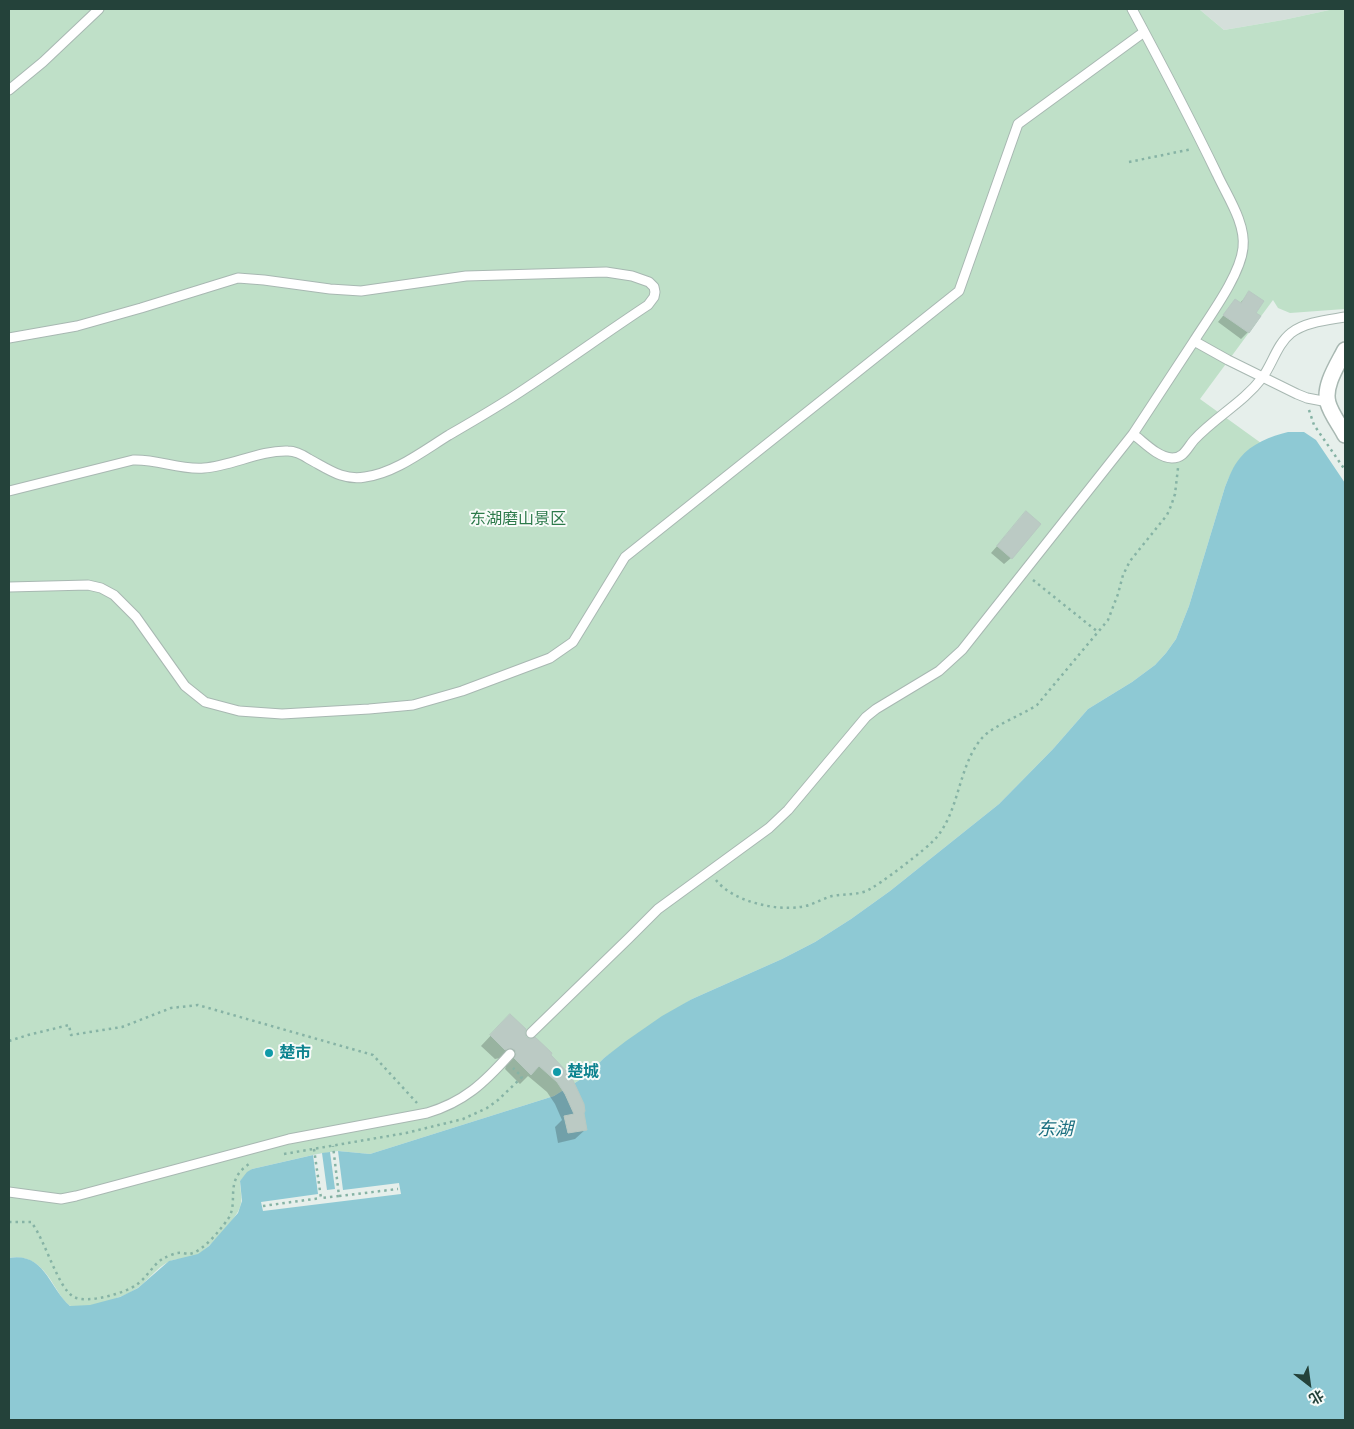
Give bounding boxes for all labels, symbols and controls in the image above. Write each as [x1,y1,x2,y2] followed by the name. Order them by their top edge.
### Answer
[470,509,566,529] park label: 东湖磨山景区
[279,1043,311,1063] place label: 楚市
[263,1047,275,1059] marker: 楚市
[567,1062,599,1082] place label: 楚城
[551,1066,563,1078] marker: 楚城
[1037,1119,1073,1141] water label: 东湖
[1284,1359,1334,1409] north arrow
[1306,1387,1327,1407] text: 北

